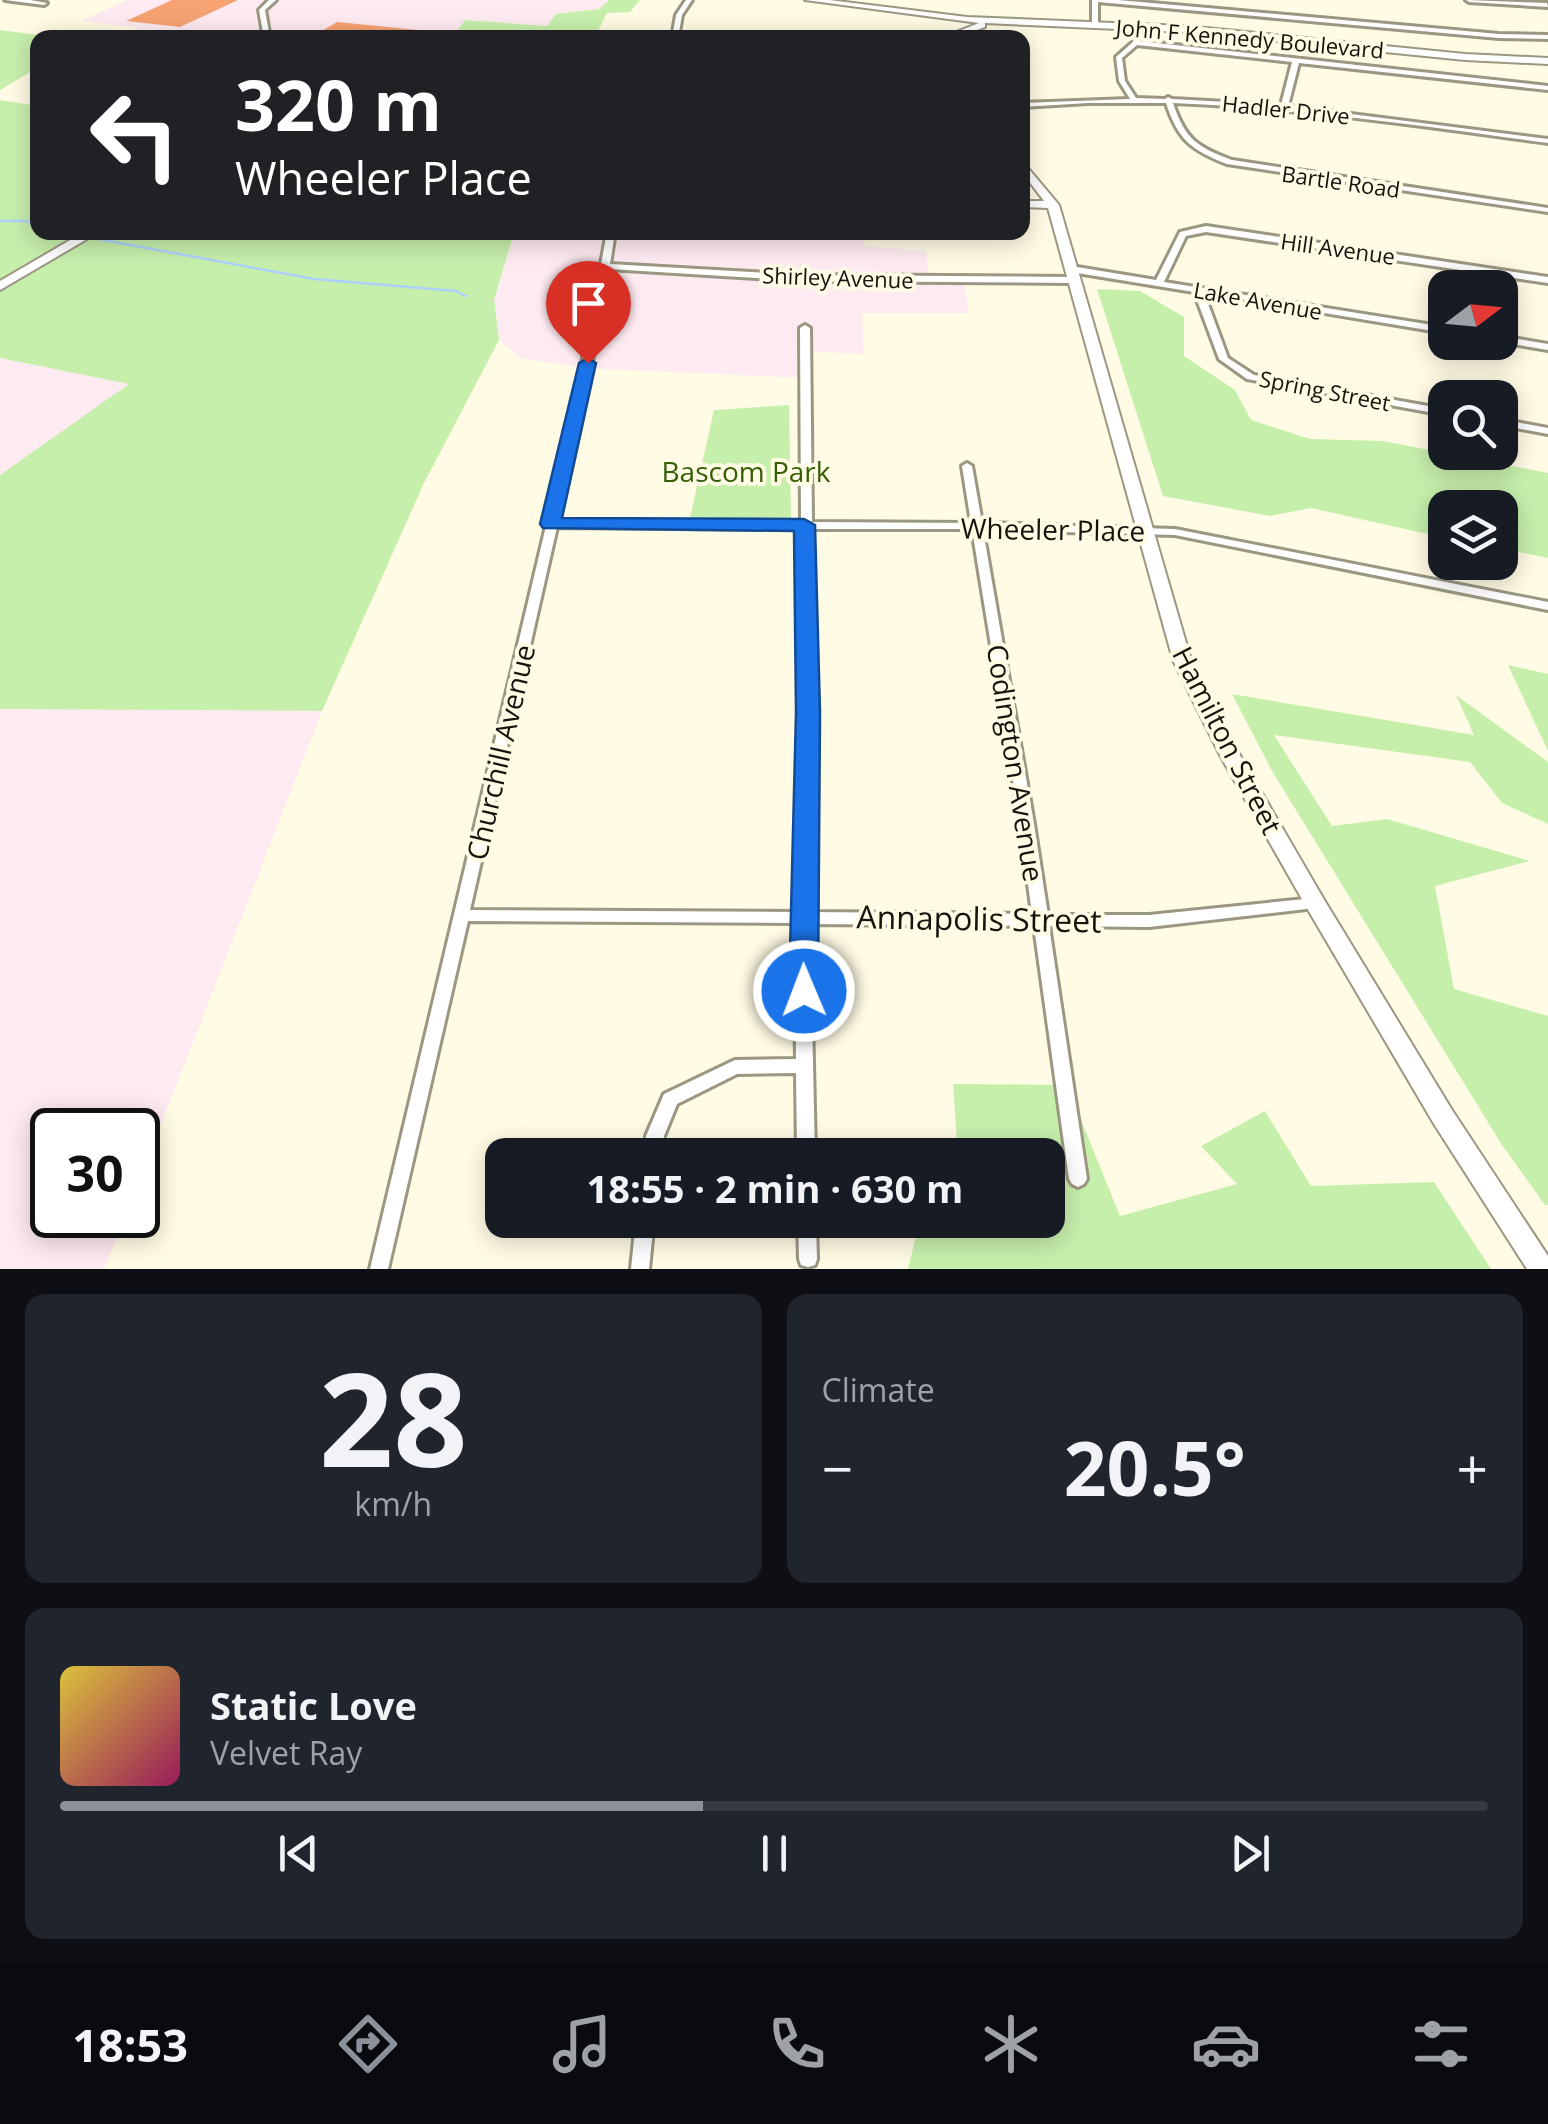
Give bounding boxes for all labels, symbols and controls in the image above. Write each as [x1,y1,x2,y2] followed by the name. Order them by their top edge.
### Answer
[1113,11,1385,65] street label: John F Kennedy Boulevard
[235,56,442,152] text: 320 m
[70,70,200,200] icon: left
[1221,87,1351,131] street label: Hadler Drive
[235,147,532,208] text: Wheeler Place
[1280,158,1402,204] street label: Bartle Road
[1279,225,1397,271] street label: Hill Avenue
[762,259,914,295] street label: Shirley Avenue
[546,261,631,364] pin
[1428,270,1518,360] north arrow
[1428,270,1518,580] map controls
[1191,274,1325,326] street label: Lake Avenue
[561,276,616,331] icon: arrive
[1257,363,1393,417] street label: Spring Street
[1428,380,1518,470] button: search
[662,452,831,490] park label: Bascom Park
[1428,490,1518,580] button: layers
[960,508,1146,550] street label: Wheeler Place
[1164,640,1292,840] street label: Hamilton Street
[457,641,543,863] street label: Churchill Avenue
[978,642,1054,884] street label: Codington Avenue
[856,894,1102,942] street label: Annapolis Street
[752,939,856,1043] position arrow
[30,1108,160,1238] speed limit sign: 30
[587,1162,963,1214] text: 18:55 · 2 min · 630 m
[319,1328,468,1505] text: 28
[822,1368,935,1411] text: Climate
[1064,1416,1246,1518] text: 20.5°
[822,1430,853,1505] text: −
[1457,1430,1488,1505] text: +
[354,1482,432,1525] text: km/h
[210,1679,417,1731] text: Static Love
[210,1731,362,1774] text: Velvet Ray
[271,1826,326,1881] icon: previous
[747,1826,802,1881] icon: pause
[1223,1826,1278,1881] icon: next
[333,2009,403,2079] icon: directions
[547,2009,617,2079] icon: music
[762,2009,832,2079] icon: phone
[976,2009,1046,2079] icon: climate
[1191,2009,1261,2079] icon: car
[1406,2009,1476,2079] icon: filters
[72,2014,188,2075] text: 18:53

